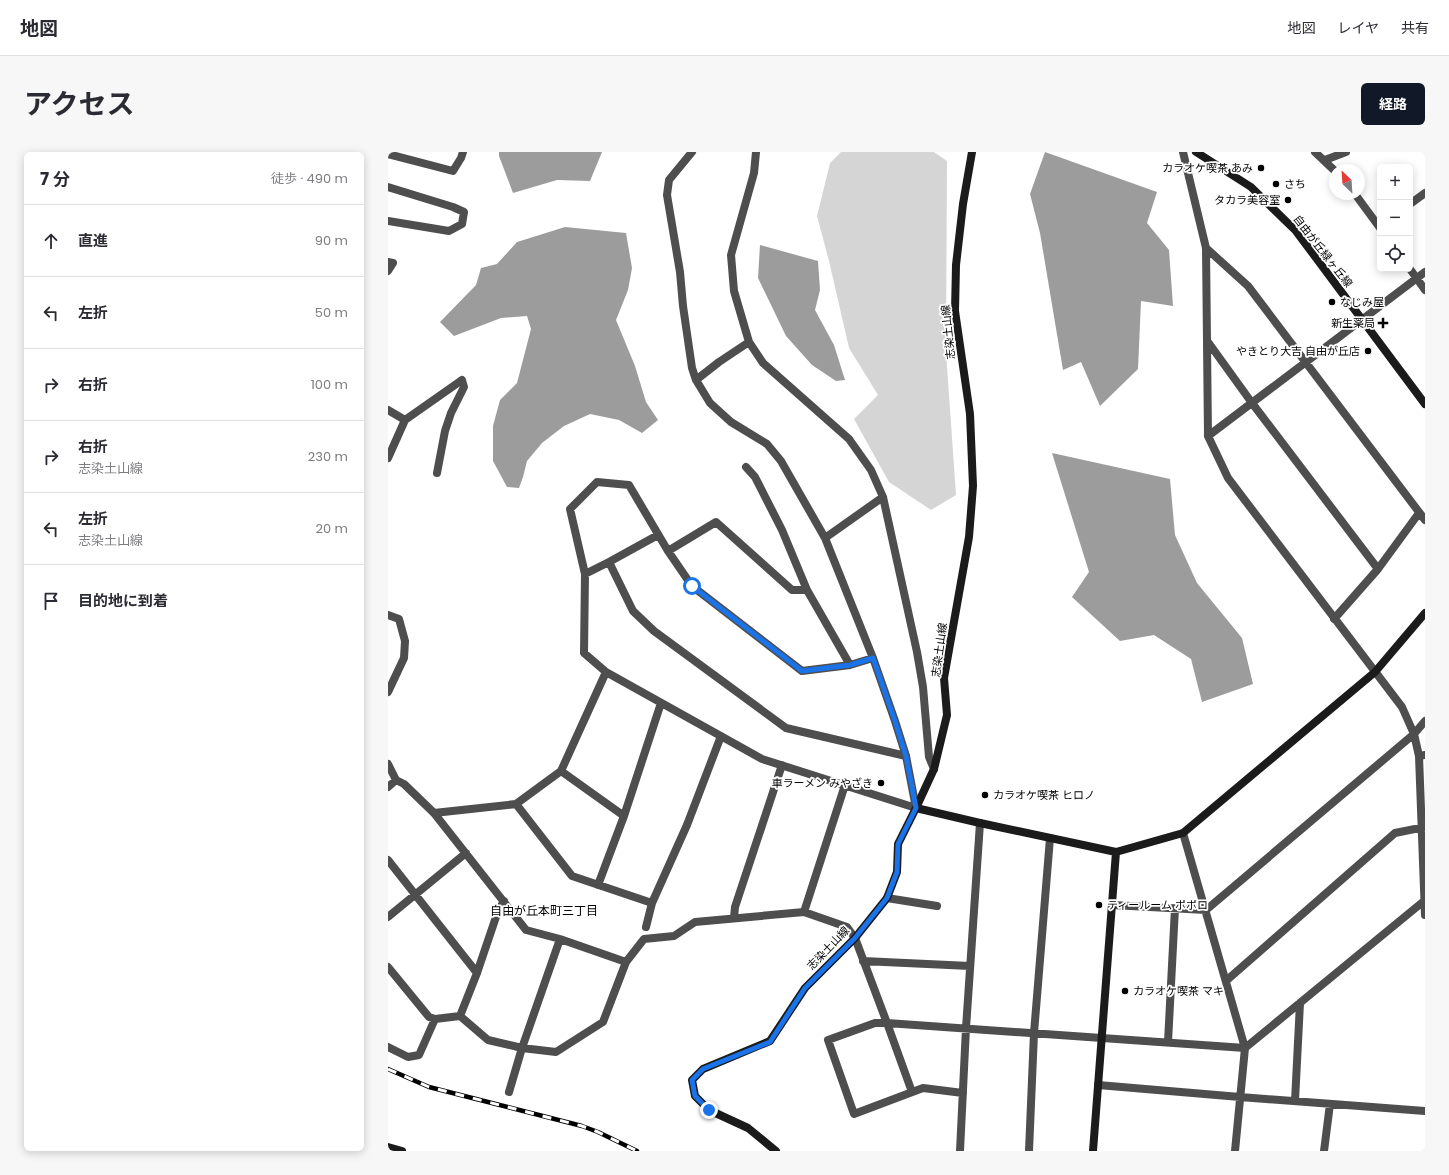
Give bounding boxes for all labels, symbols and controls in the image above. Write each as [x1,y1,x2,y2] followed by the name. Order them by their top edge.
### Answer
[20,15,58,42] text: 地図
[1287,18,1315,38] text: 地図
[1337,18,1379,38] text: レイヤ
[1401,18,1429,38] text: 共有
[1361,83,1425,125] button: 経路
[24,85,135,124] text: アクセス
[1162,160,1253,176] place label: カラオケ喫茶 あみ
[1256,163,1266,173] marker: カラオケ喫茶 あみ
[1329,164,1365,200] north arrow
[1377,164,1413,272] map controls
[1377,164,1413,200] button: +
[40,167,70,191] text: 7 分
[271,169,348,188] text: 徒歩 · 490 m
[1284,176,1306,192] place label: さち
[1271,179,1281,189] marker: さち
[1214,192,1280,208] place label: タカラ美容室
[1283,195,1293,205] marker: タカラ美容室
[1377,200,1413,236] button: −
[1290,211,1356,291] street label: 自由が丘緑ヶ丘線
[40,230,62,252] icon: ahead
[78,230,108,251] text: 直進
[315,231,348,250] text: 90 m
[1377,236,1413,272] button: locate
[1340,294,1384,310] place label: なじみ屋
[1327,297,1337,307] marker: なじみ屋
[40,302,62,324] icon: left
[78,302,108,323] text: 左折
[315,303,348,322] text: 50 m
[937,304,959,360] street label: 志染土山線
[1331,315,1375,331] place label: 新生薬局
[1378,318,1388,328] marker: 新生薬局
[1236,343,1360,359] place label: やきとり大吉 自由が丘店
[1363,346,1373,356] marker: やきとり大吉 自由が丘店
[40,374,62,396] icon: right
[78,374,108,395] text: 右折
[311,375,348,394] text: 100 m
[78,436,108,457] text: 右折
[40,446,62,468] icon: right
[308,447,348,466] text: 230 m
[78,459,143,478] text: 志染土山線
[78,508,108,529] text: 左折
[40,518,62,540] icon: left
[315,519,348,538] text: 20 m
[78,531,143,550] text: 志染土山線
[683,577,701,595] route start
[40,590,62,612] icon: arrive
[78,590,168,611] text: 目的地に到着
[927,622,951,678] street label: 志染土山線
[772,775,873,791] place label: 車ラーメン みやざき
[876,778,886,788] marker: 車ラーメン みやざき
[993,787,1095,803] place label: カラオケ喫茶 ヒロノ
[980,790,990,800] marker: カラオケ喫茶 ヒロノ
[1107,897,1208,913] place label: ティールーム ポポロ
[1094,900,1104,910] marker: ティールーム ポポロ
[490,902,598,919] district label: 自由が丘本町三丁目
[803,923,853,973] street label: 志染土山線
[1133,983,1224,999] place label: カラオケ喫茶 マキ
[1120,986,1130,996] marker: カラオケ喫茶 マキ
[700,1101,718,1119] route end

